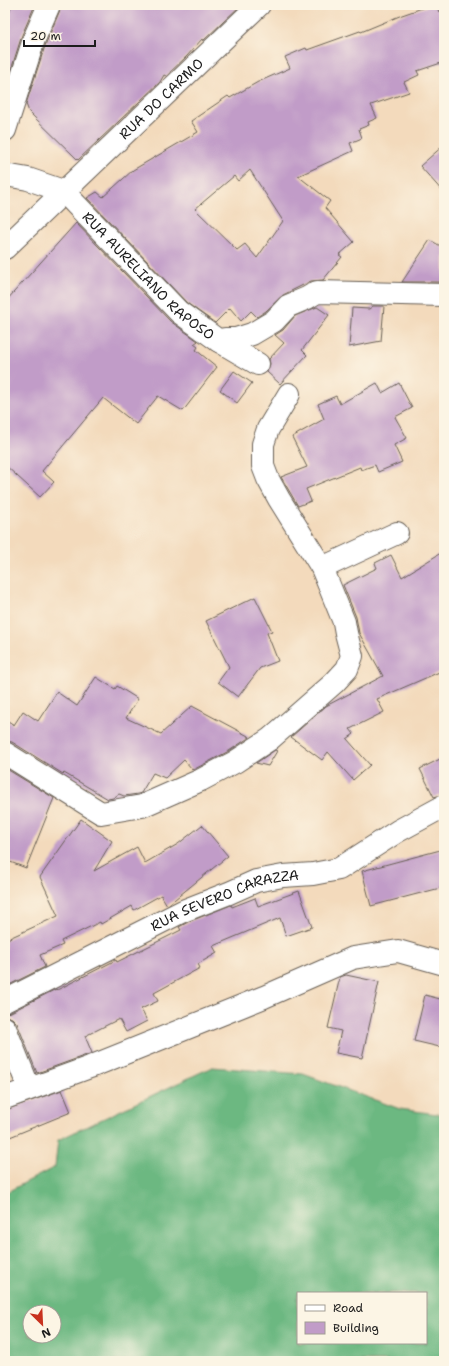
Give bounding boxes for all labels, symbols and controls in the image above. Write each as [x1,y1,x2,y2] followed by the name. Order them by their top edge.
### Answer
[24,22,95,48] scale bar
[30,28,61,44] text: 20 m
[115,54,207,143] street label: RUA DO CARMO
[79,208,218,344] street label: RUA AURELIANO RAPOSO
[147,866,300,935] street label: RUA SEVERO CARAZZA
[297,1292,427,1344] legend
[333,1300,364,1316] text: Road
[22,1304,62,1344] north arrow
[333,1320,379,1336] text: Building
[39,1324,53,1341] text: N

